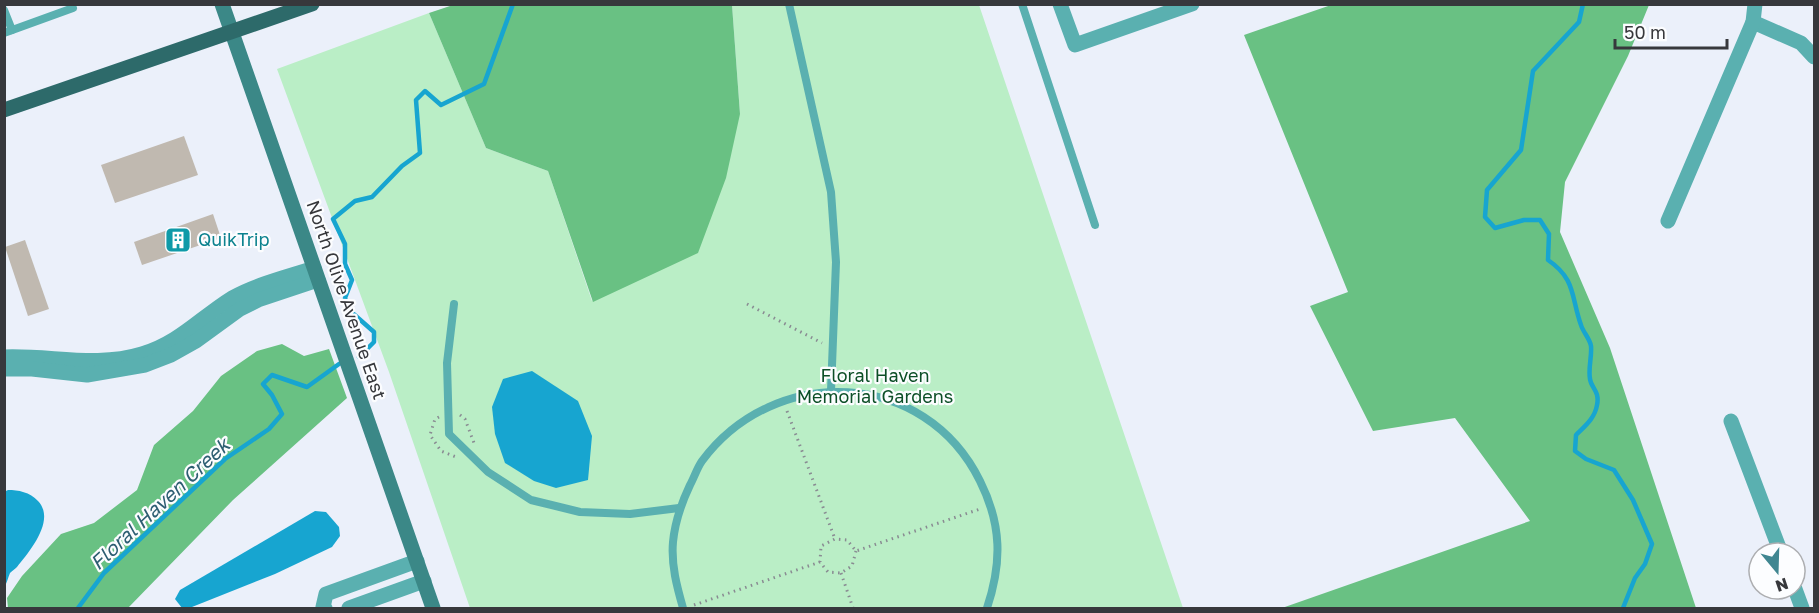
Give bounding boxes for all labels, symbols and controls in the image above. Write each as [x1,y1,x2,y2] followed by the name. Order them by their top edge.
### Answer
[1615,12,1728,50] scale bar
[1624,21,1666,43] text: 50 m
[303,197,391,402] street label: North Olive Avenue East
[163,225,193,255] building icon: QuikTrip
[198,228,270,250] place label: QuikTrip
[797,364,953,407] park label: Floral Haven Memorial Gardens
[85,431,236,574] water label: Floral Haven Creek
[1747,541,1807,601] north arrow
[1773,574,1791,597] text: N

